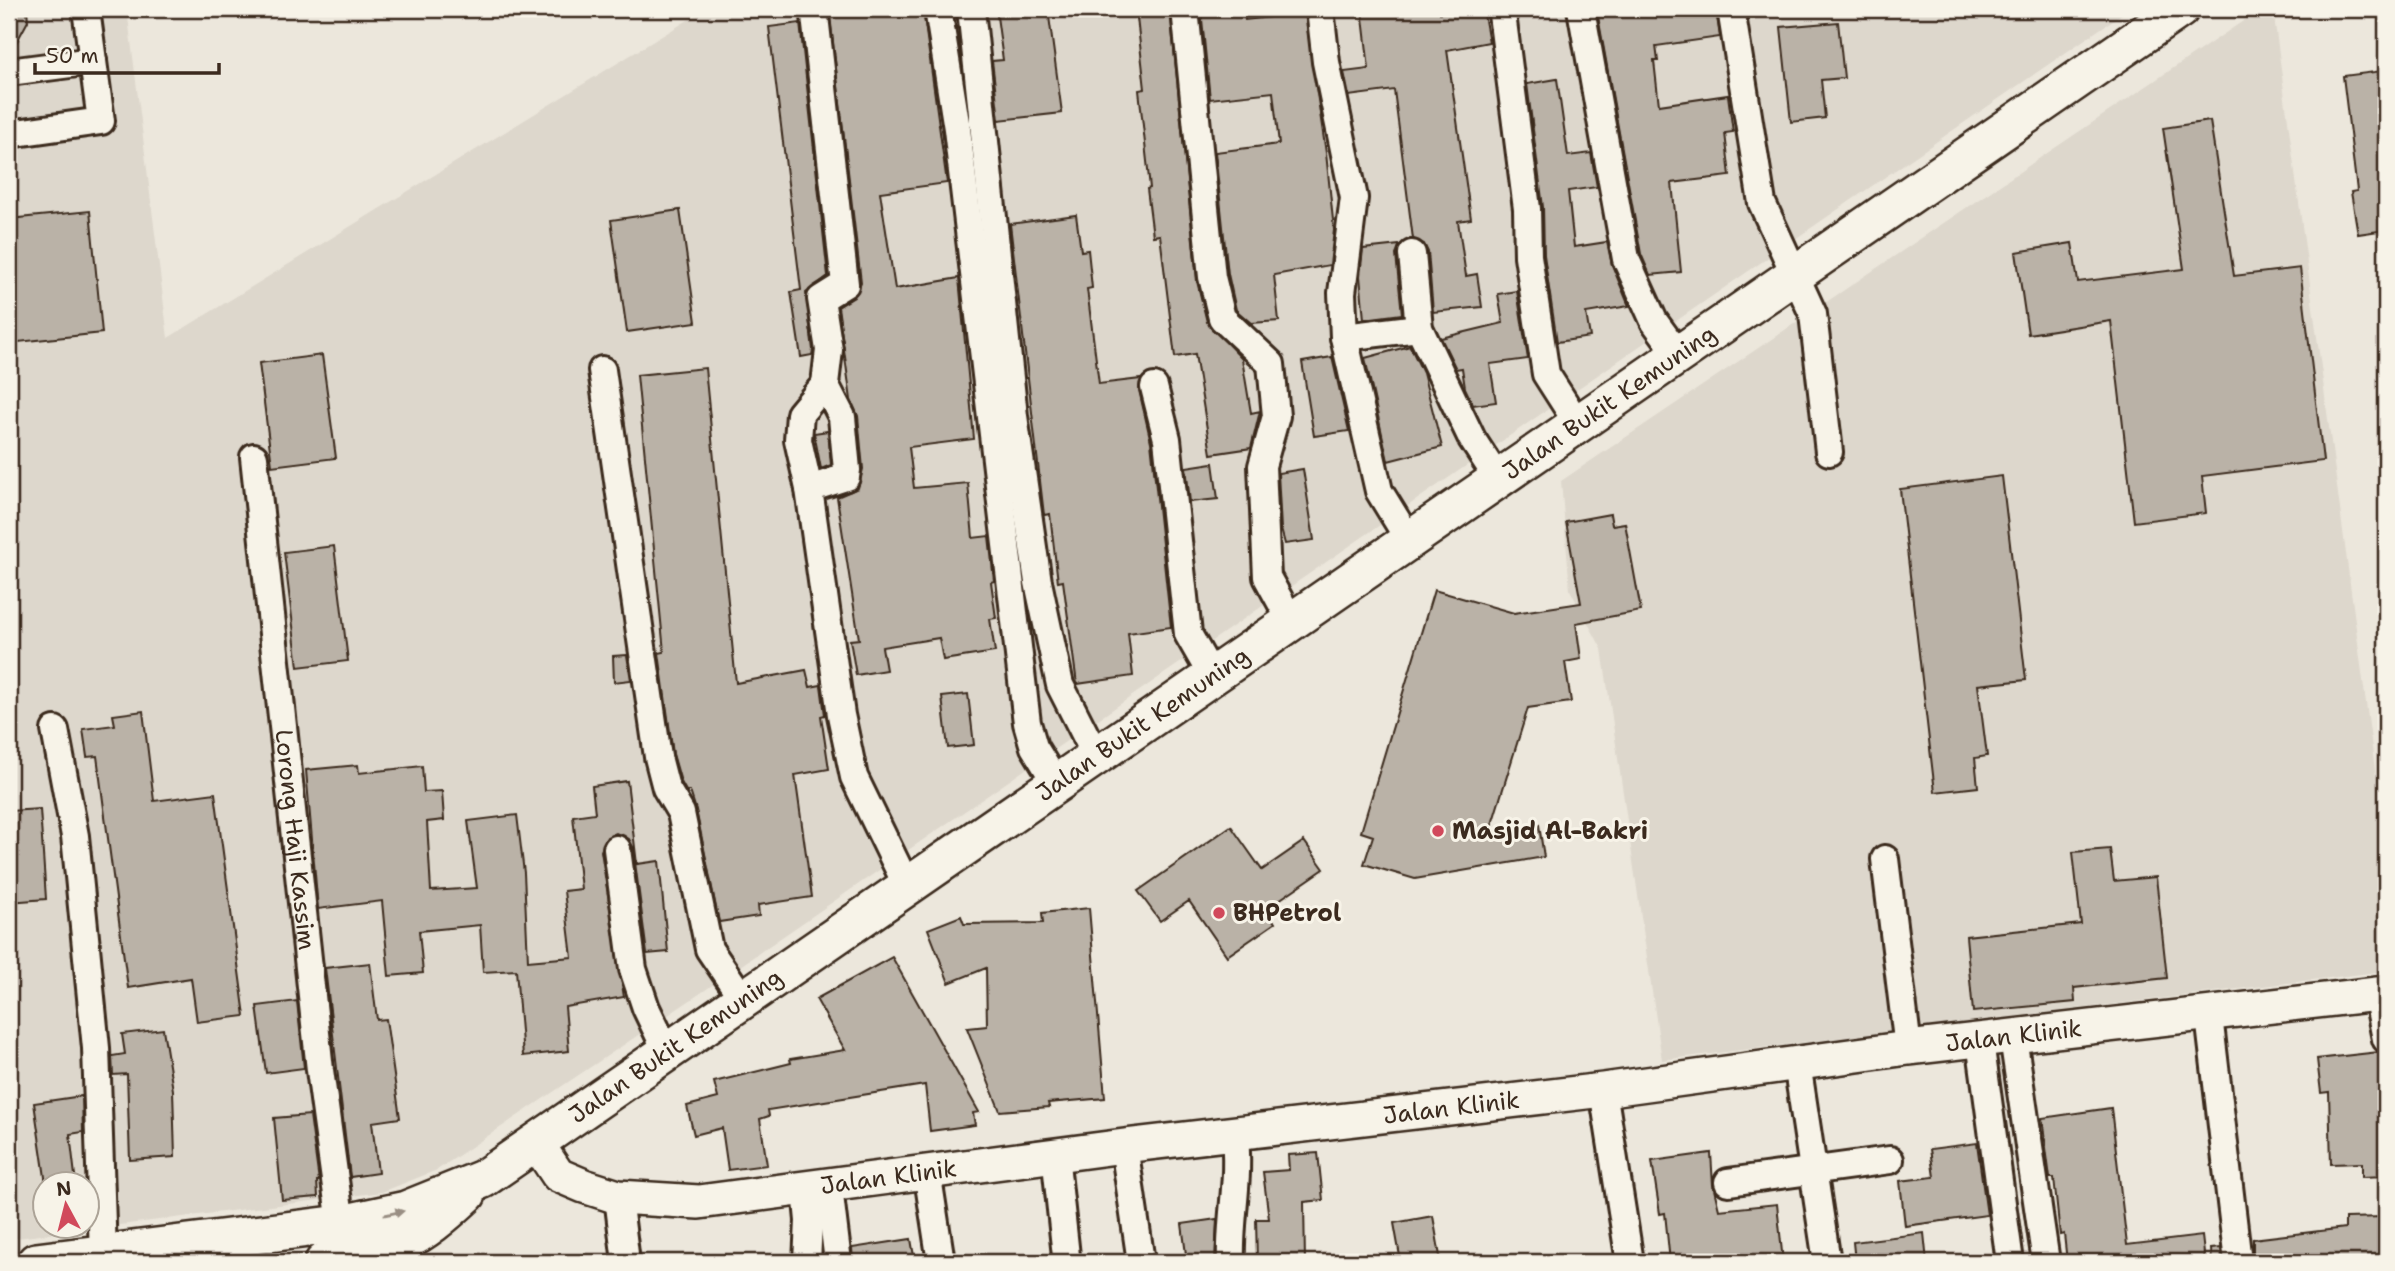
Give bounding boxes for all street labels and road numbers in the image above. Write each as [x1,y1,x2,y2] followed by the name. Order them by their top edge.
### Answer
[1496,318,1722,487] street label: Jalan Bukit Kemuning
[1030,639,1256,809] street label: Jalan Bukit Kemuning
[267,728,323,952] street label: Lorong Haji Kassim
[563,961,789,1131] street label: Jalan Bukit Kemuning
[1944,1012,2084,1060] street label: Jalan Klinik
[1381,1084,1521,1132] street label: Jalan Klinik
[818,1152,959,1202] street label: Jalan Klinik

